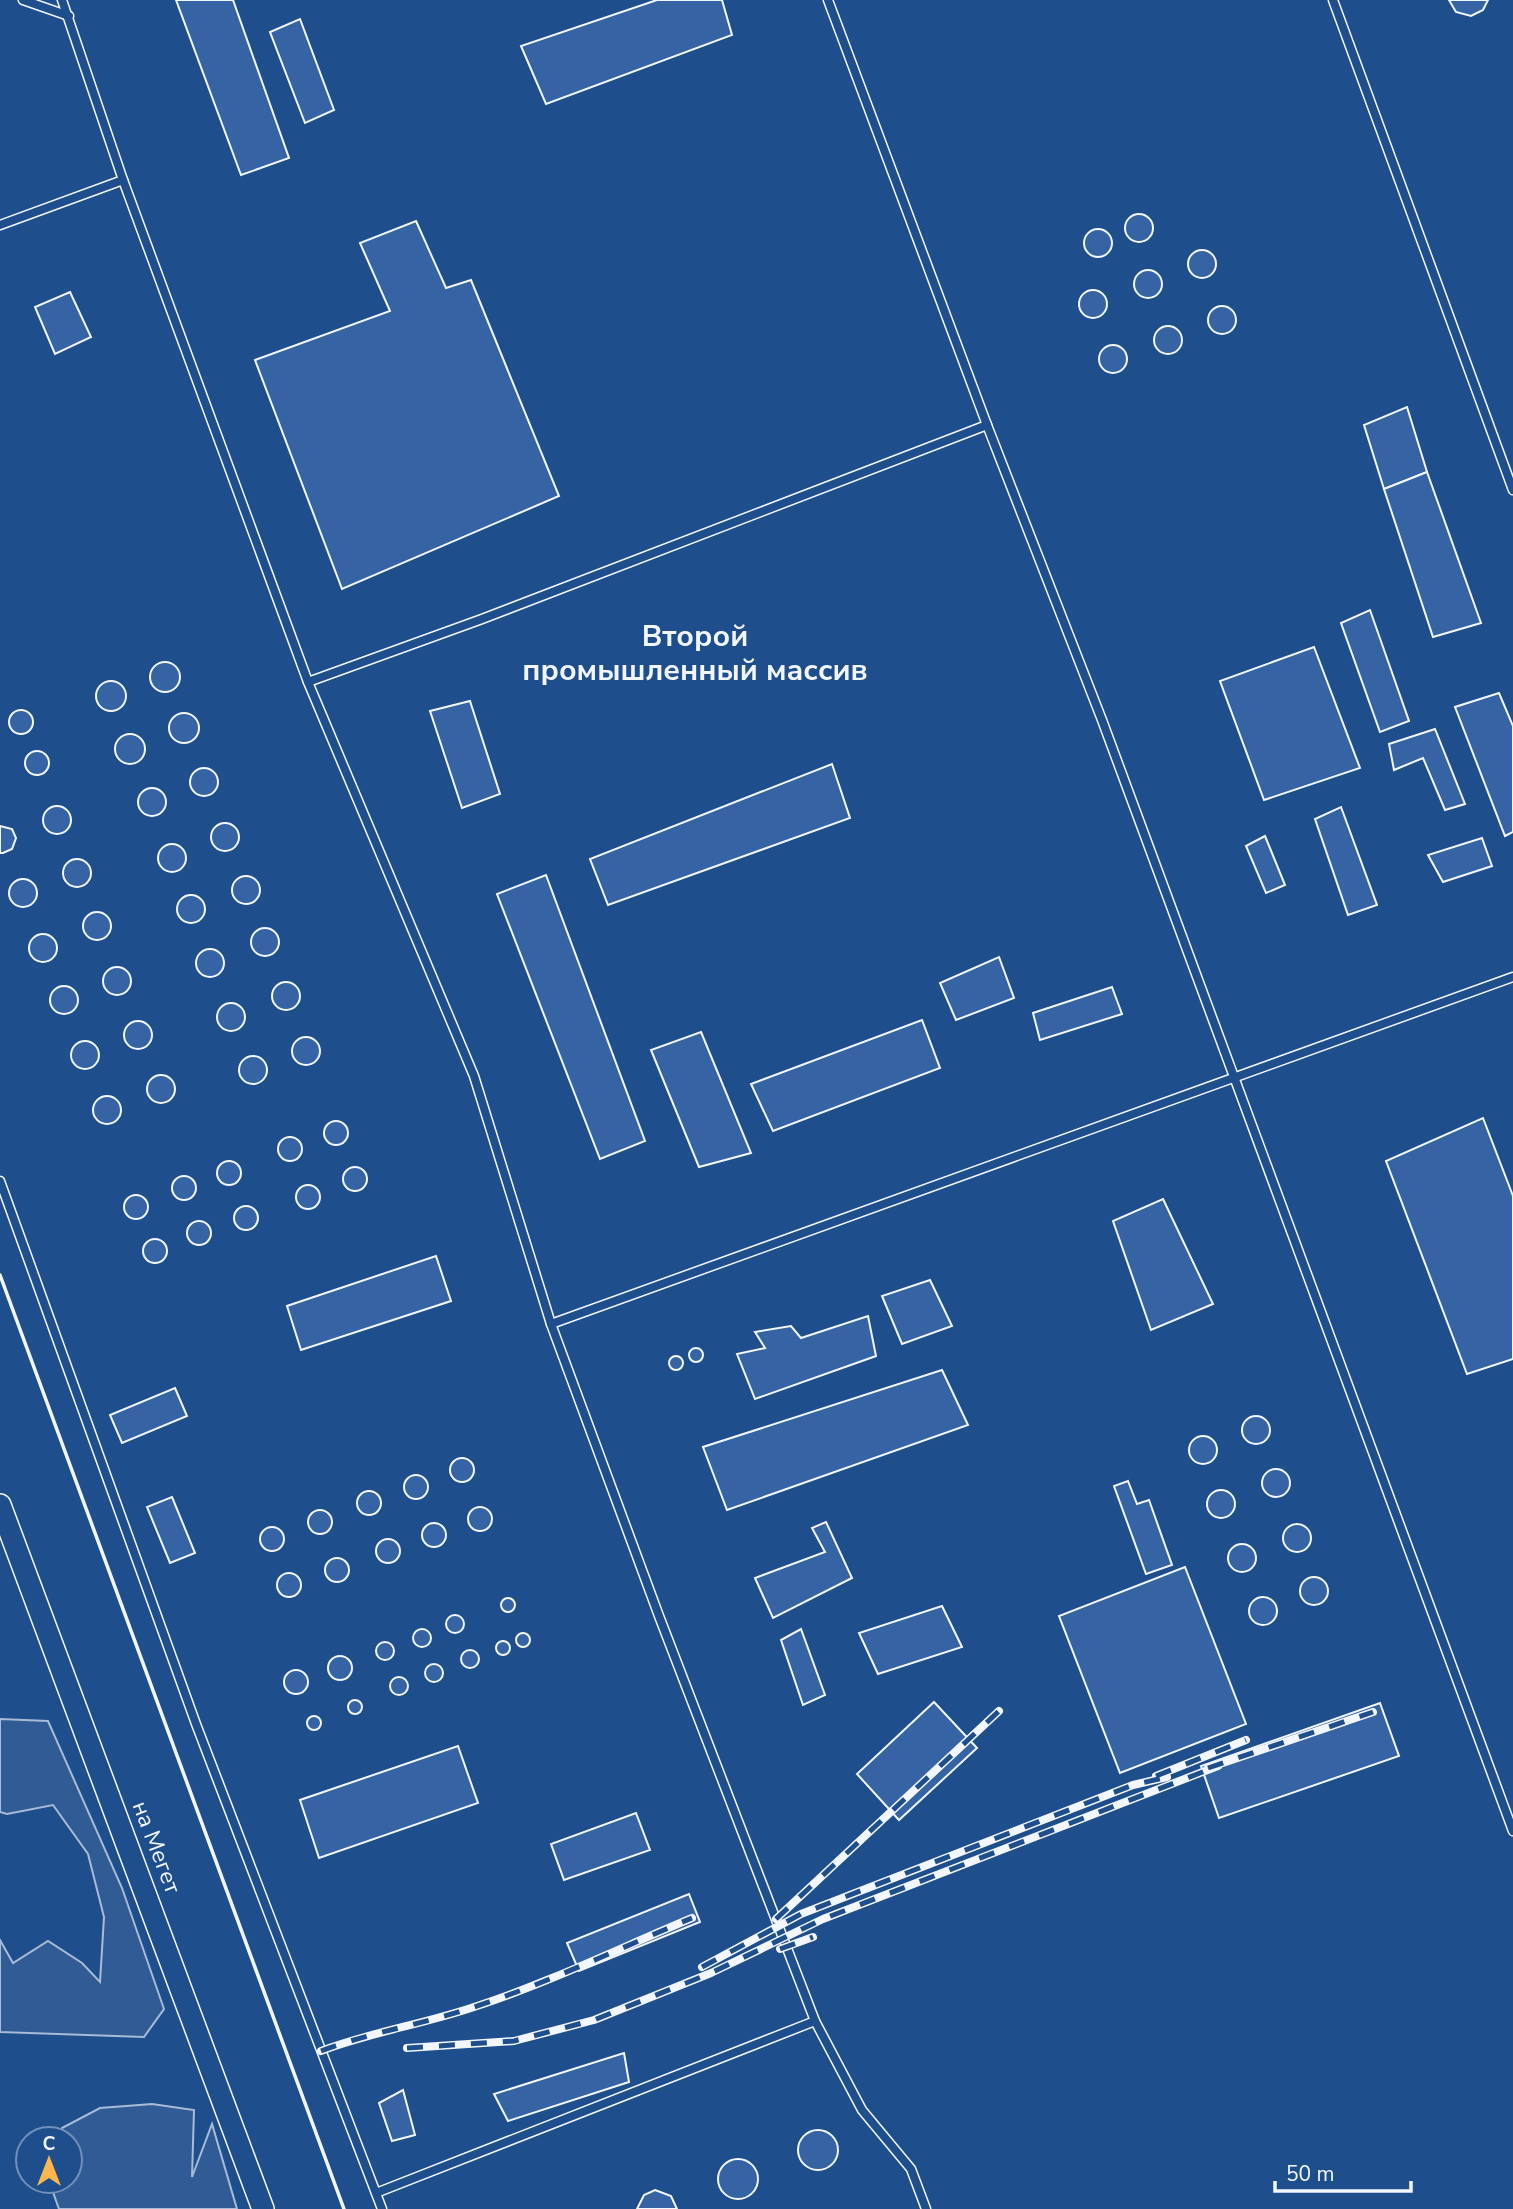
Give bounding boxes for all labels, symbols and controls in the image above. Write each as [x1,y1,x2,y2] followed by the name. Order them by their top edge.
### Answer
[522,616,868,691] district label: Второй промышленный массив
[125,1797,189,1899] street label: на Мегет
[14,2125,84,2195] north arrow
[43,2131,56,2157] text: С
[1275,2150,1412,2194] scale bar
[1286,2160,1335,2188] text: 50 m

